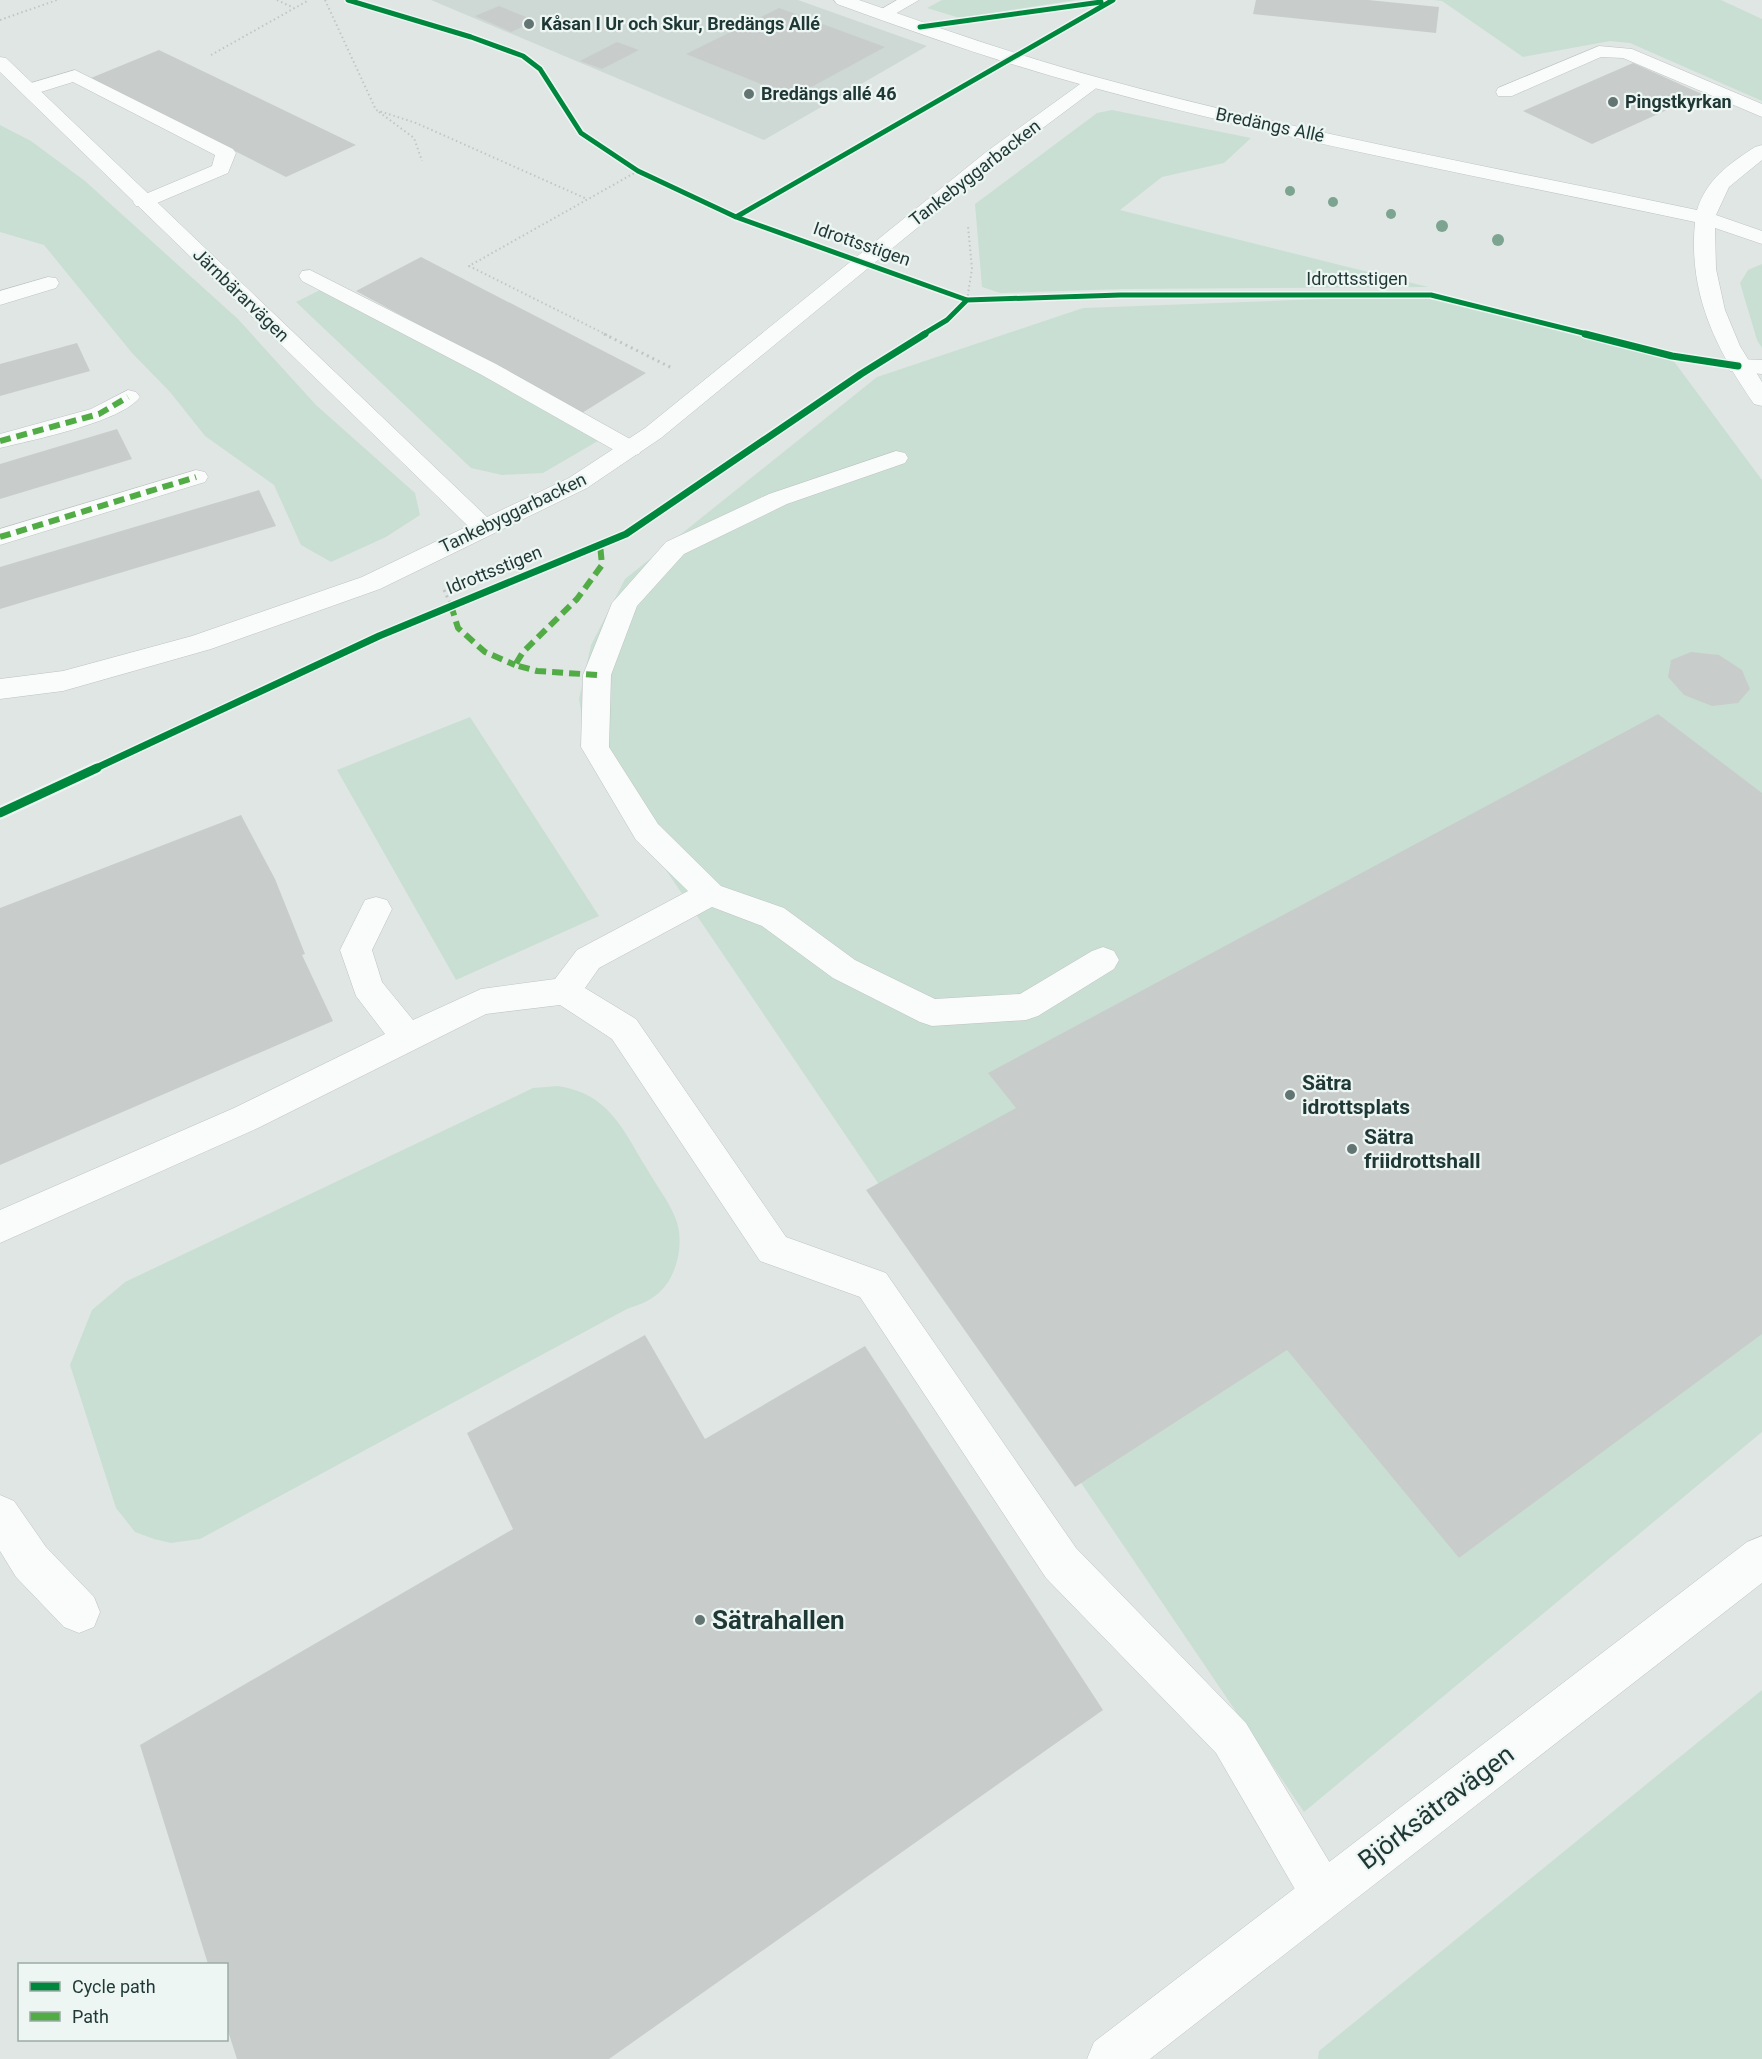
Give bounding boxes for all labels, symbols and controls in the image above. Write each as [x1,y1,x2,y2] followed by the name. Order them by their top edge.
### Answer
[541,13,820,34] place label: Kåsan I Ur och Skur, Bredängs Allé
[522,17,536,31] marker: Kåsan I Ur och Skur, Bredängs Allé
[761,83,897,104] place label: Bredängs allé 46
[742,87,756,101] marker: Bredängs allé 46
[1625,91,1732,112] place label: Pingstkyrkan
[1606,95,1620,109] marker: Pingstkyrkan
[1214,103,1326,146] street label: Bredängs Allé
[905,115,1044,230] street label: Tankebyggarbacken
[811,217,914,270] street label: Idrottsstigen
[189,244,294,346] street label: Järnbärarvägen
[1306,268,1408,289] street label: Idrottsstigen
[436,468,589,557] street label: Tankebyggarbacken
[443,541,545,598] street label: Idrottsstigen
[1302,1071,1410,1119] place label: Sätra idrottsplats
[1283,1088,1297,1102] marker: Sätra idrottsplats
[1364,1125,1481,1173] place label: Sätra friidrottshall
[1345,1142,1359,1156] marker: Sätra friidrottshall
[712,1605,845,1635] place label: Sätrahallen
[693,1613,707,1627] marker: Sätrahallen
[1352,1739,1520,1875] street label: Björksätravägen
[18,1963,228,2041] legend
[72,1976,156,1997] text: Cycle path
[72,2006,109,2027] text: Path

